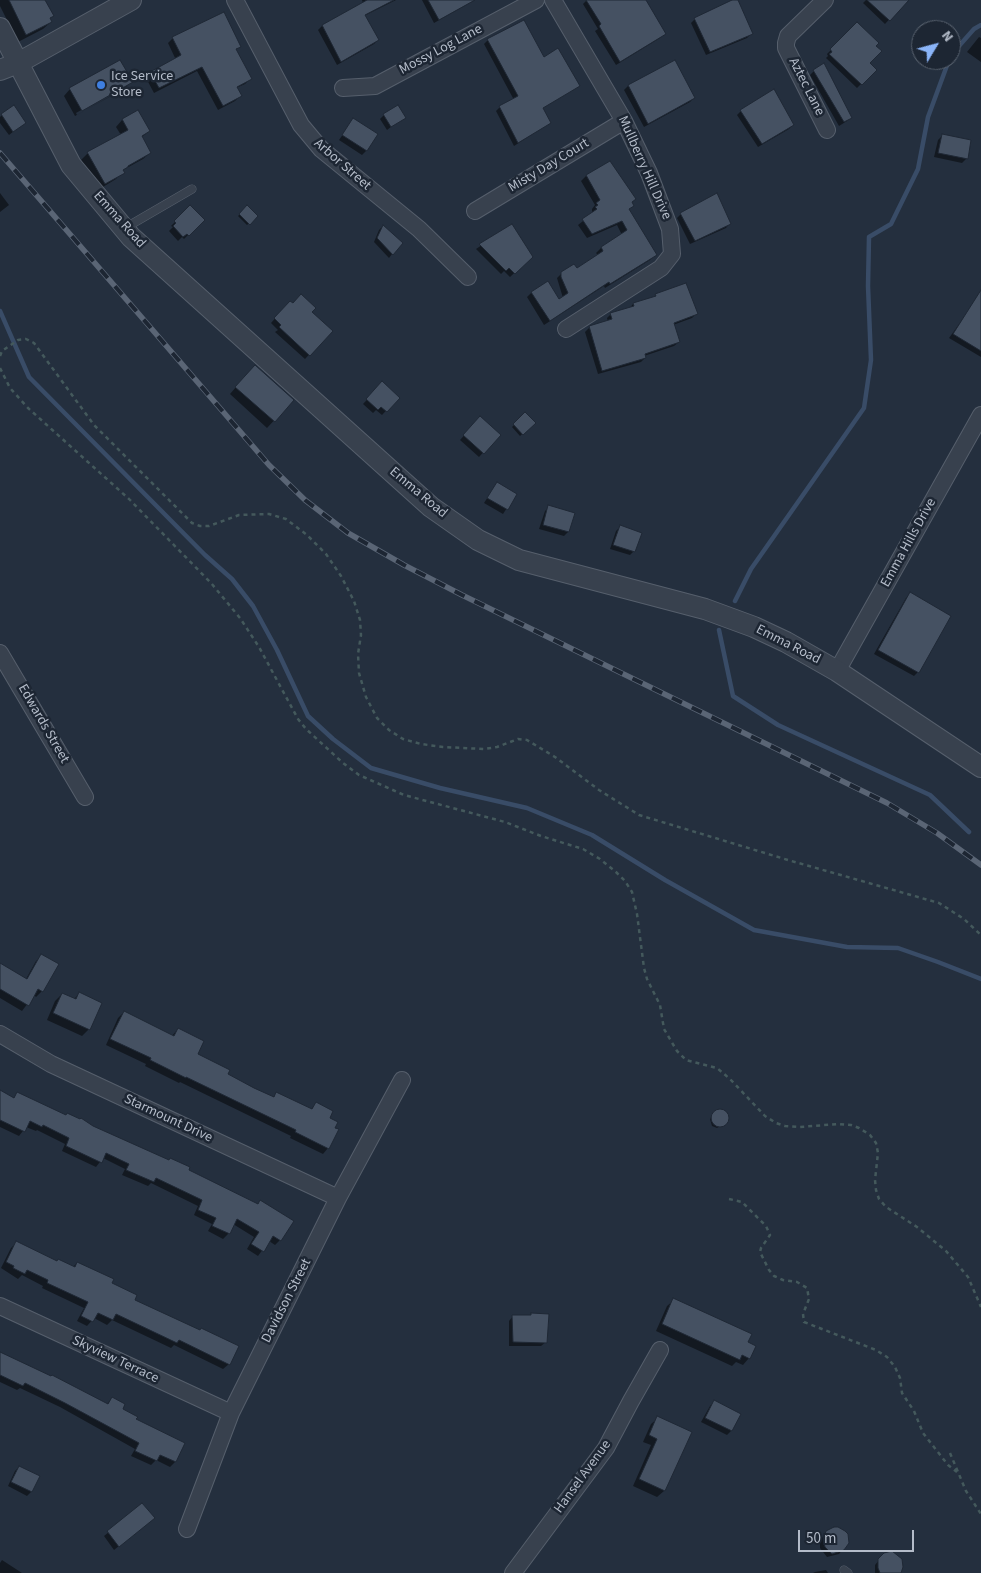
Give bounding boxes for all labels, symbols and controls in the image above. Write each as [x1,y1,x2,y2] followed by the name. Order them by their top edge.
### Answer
[911,20,961,70] north arrow
[397,21,485,79] street label: Mossy Log Lane
[936,27,958,46] text: N
[784,55,828,119] street label: Aztec Lane
[111,69,173,102] place label: Ice Service Store
[95,79,107,91] marker: Ice Service Store
[614,113,674,223] street label: Mullberry Hill Drive
[506,135,592,197] street label: Misty Day Court
[310,136,374,194] street label: Arbor Street
[89,188,149,252] street label: Emma Road
[386,464,450,522] street label: Emma Road
[878,496,940,590] street label: Emma Hills Drive
[753,622,823,668] street label: Emma Road
[14,682,72,766] street label: Edwards Street
[121,1091,215,1147] street label: Starmount Drive
[259,1256,315,1346] street label: Davidson Street
[69,1333,161,1387] street label: Skyview Terrace
[551,1437,615,1517] street label: Hansel Avenue
[801,1520,917,1552] scale bar
[806,1528,836,1549] text: 50 m

